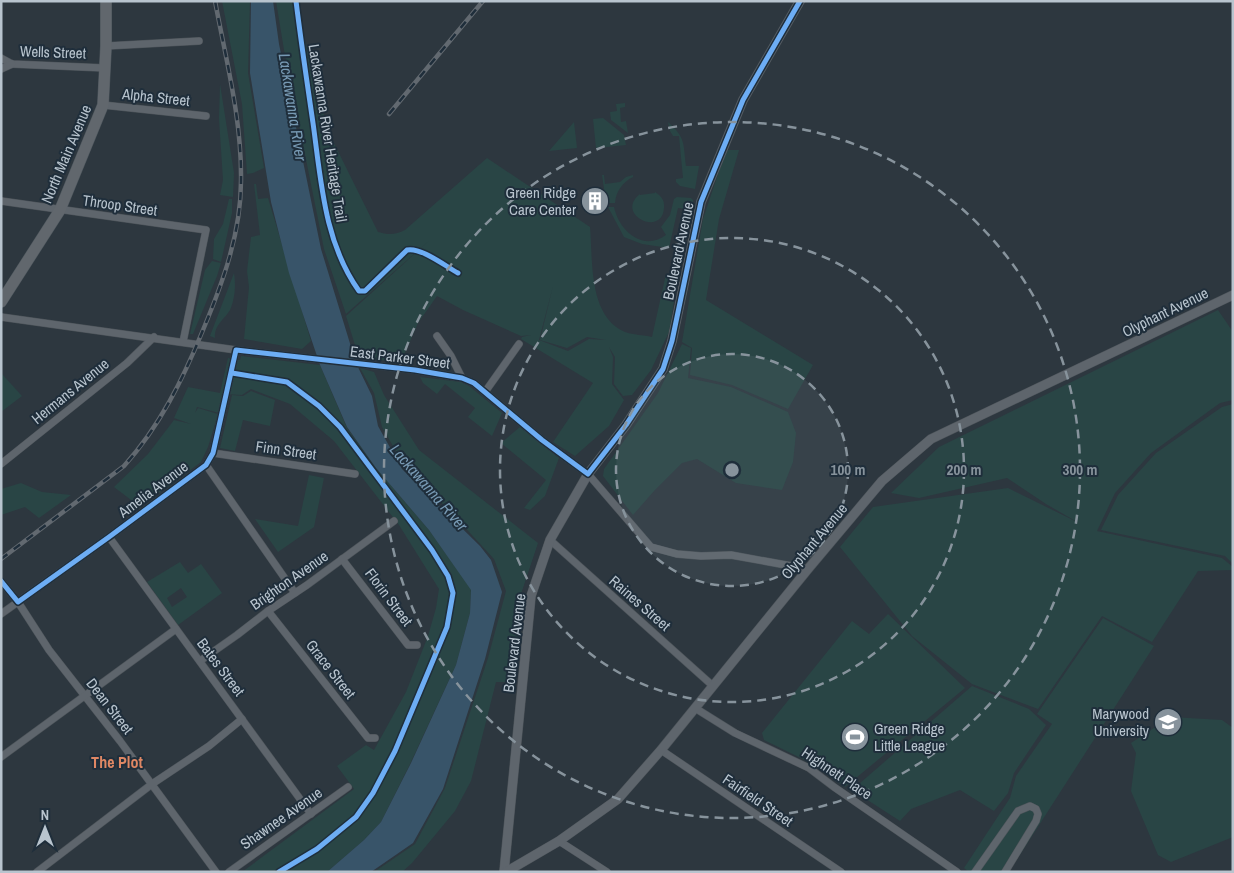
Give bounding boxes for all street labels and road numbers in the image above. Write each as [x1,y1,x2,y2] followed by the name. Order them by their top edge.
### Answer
[20,40,87,64] street label: Wells Street
[304,43,352,223] street label: Lackawanna River Heritage Trail
[120,83,191,111] street label: Alpha Street
[36,101,96,206] street label: North Main Avenue
[81,189,159,221] street label: Throop Street
[657,200,699,302] street label: Boulevard Avenue
[1118,282,1212,342] street label: Olyphant Avenue
[349,340,452,374] street label: East Parker Street
[27,353,113,429] street label: Hermans Avenue
[254,435,318,465] street label: Finn Street
[113,456,192,523] street label: Amelia Avenue
[776,498,852,584] street label: Olyphant Avenue
[246,545,332,615] street label: Brighton Avenue
[360,564,418,631] street label: Florin Street
[605,570,676,636] street label: Raines Street
[498,592,531,694] street label: Boulevard Avenue
[192,634,250,701] street label: Bates Street
[301,635,361,703] street label: Grace Street
[82,674,139,739] street label: Dean Street
[798,742,876,804] street label: Highnett Place
[719,769,798,832] street label: Fairfield Street
[236,782,326,854] street label: Shawnee Avenue

